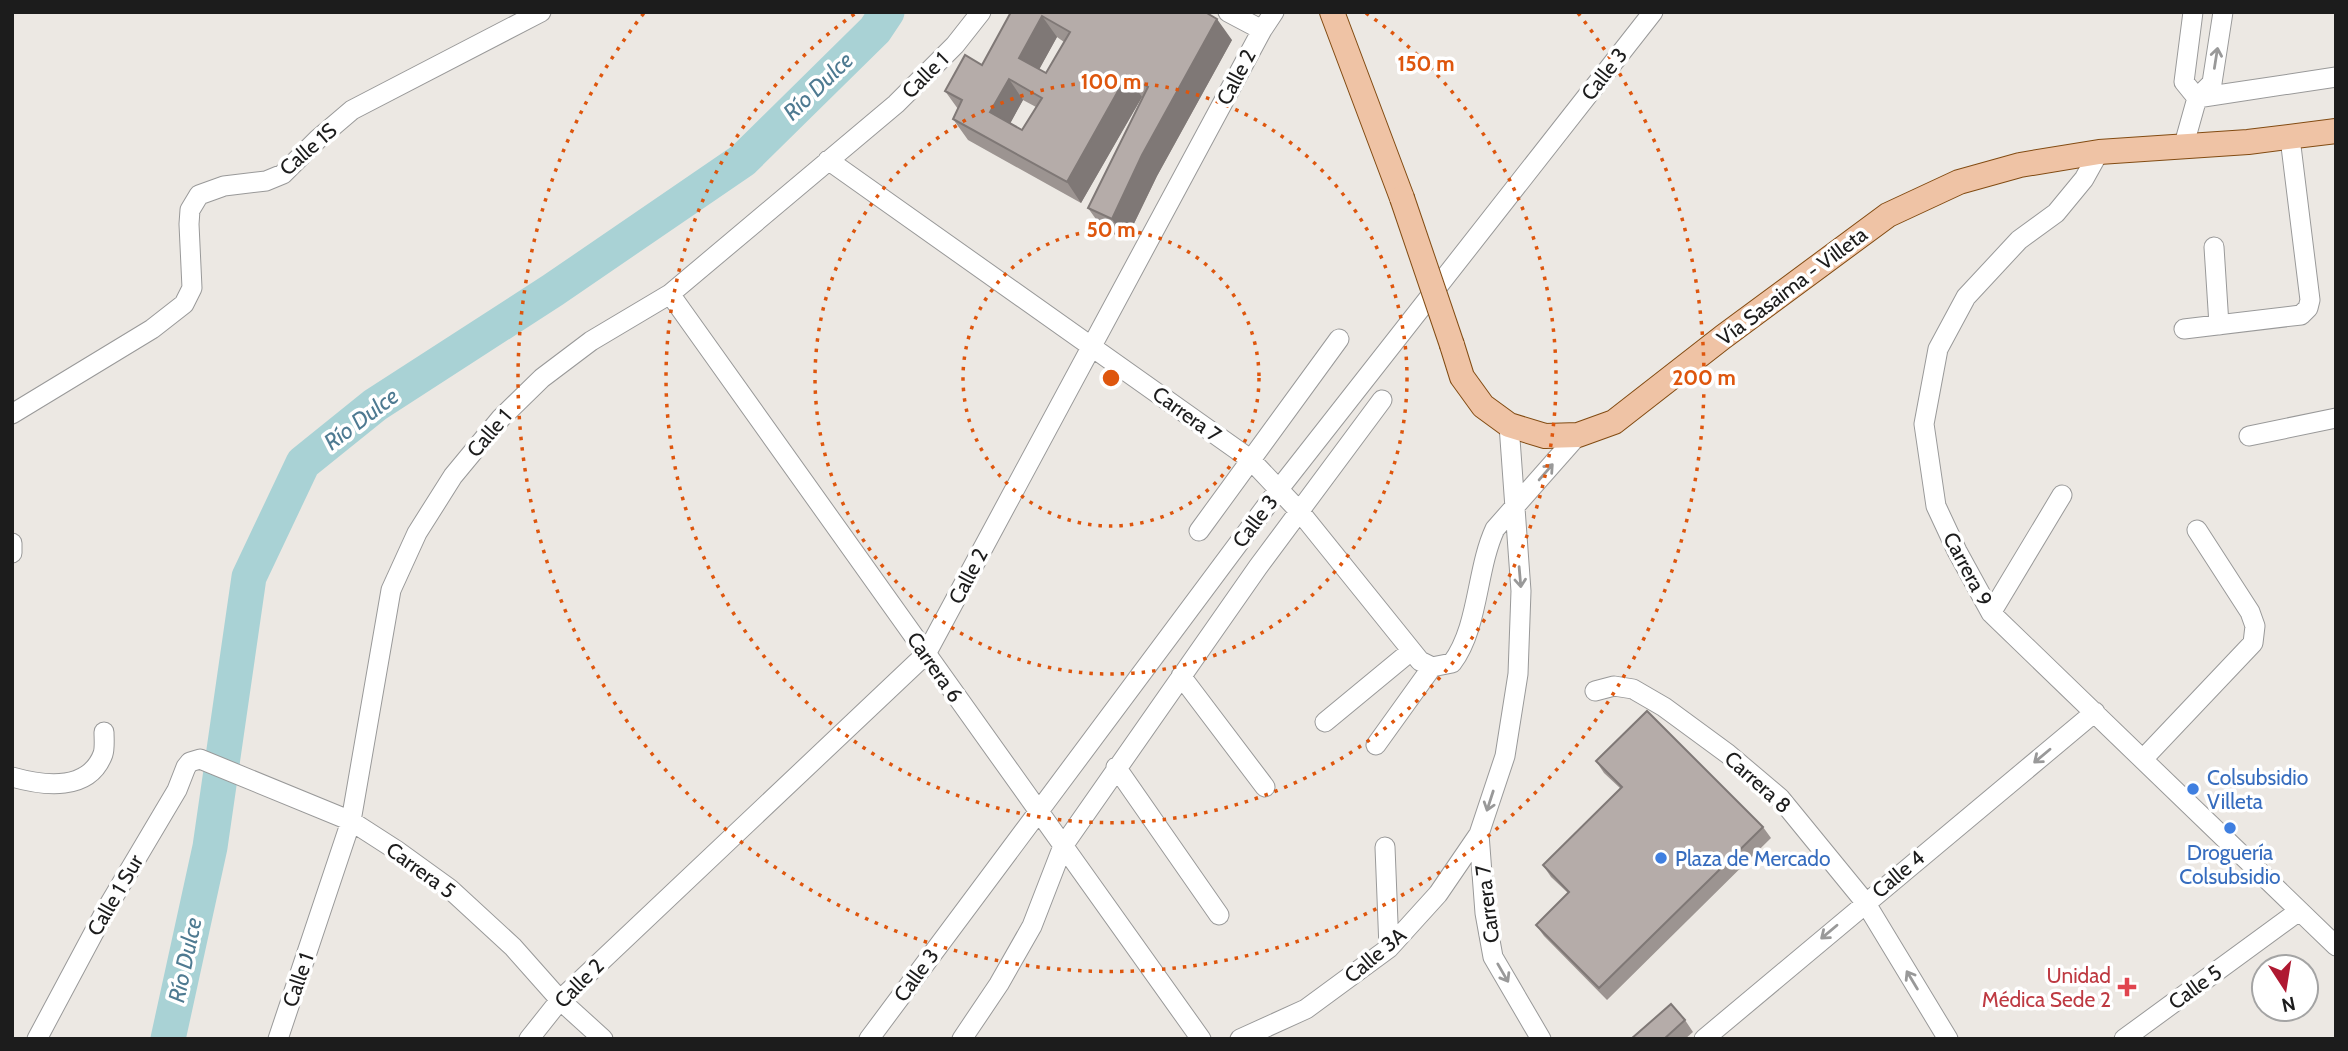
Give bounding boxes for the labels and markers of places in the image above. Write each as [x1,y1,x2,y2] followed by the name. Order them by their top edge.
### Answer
[1099,366,1123,390] centre of rings
[2207,765,2308,814] place label: Colsubsidio Villeta
[2185,781,2201,797] marker: Colsubsidio Villeta
[2222,820,2238,836] marker: Droguería Colsubsidio
[2179,840,2281,889] place label: Droguería Colsubsidio
[1675,846,1831,871] place label: Plaza de Mercado
[1653,850,1669,866] marker: Plaza de Mercado
[1982,963,2111,1012] place label: Unidad Médica Sede 2
[2117,977,2137,997] marker: Unidad Médica Sede 2

